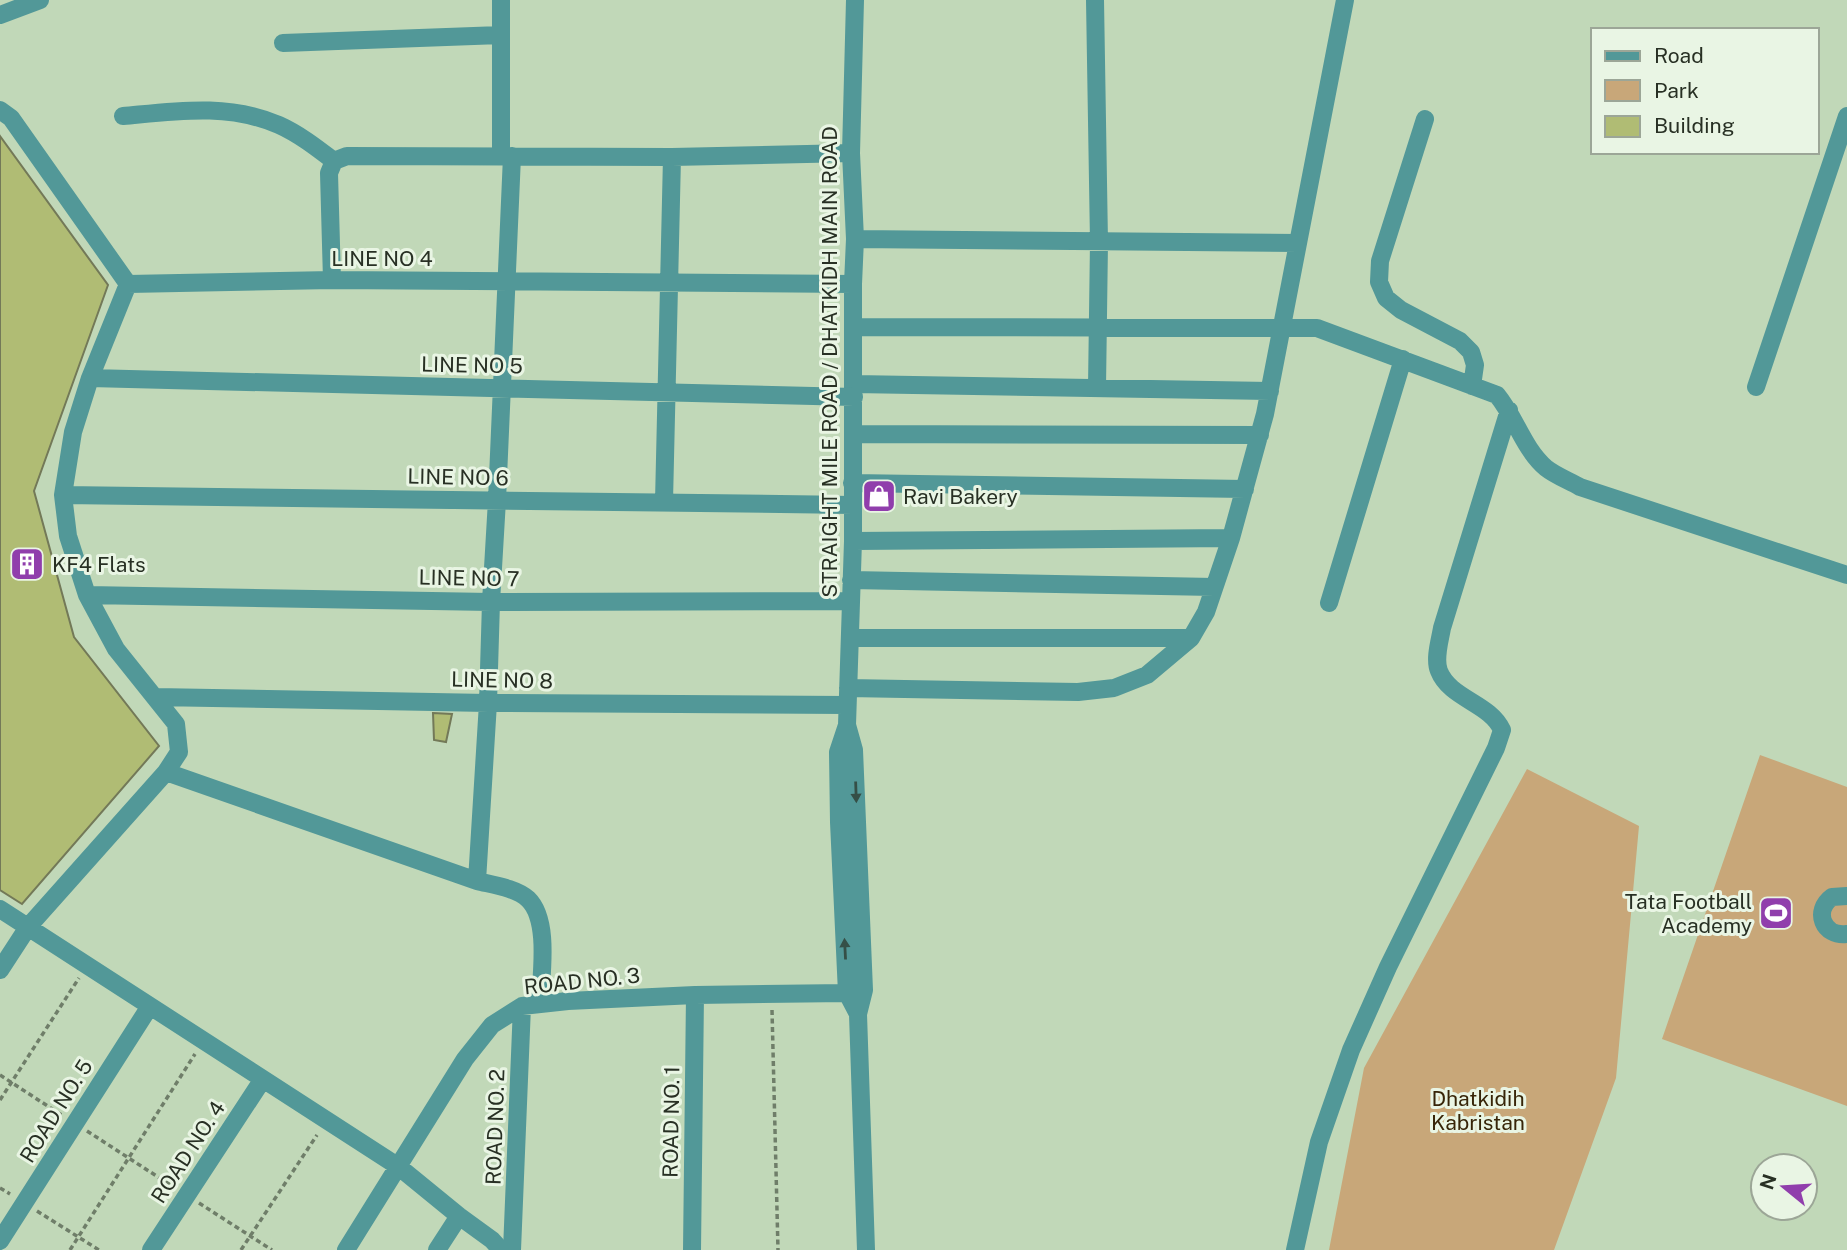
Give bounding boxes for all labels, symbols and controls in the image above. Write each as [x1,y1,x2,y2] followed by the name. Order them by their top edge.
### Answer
[1591,28,1819,154] legend
[1654,43,1704,68] text: Road
[1654,78,1699,103] text: Park
[1654,113,1735,138] text: Building
[817,126,842,598] street label: STRAIGHT MILE ROAD / DHATKIDH MAIN ROAD
[331,246,433,271] street label: LINE NO 4
[421,352,523,378] street label: LINE NO 5
[407,464,509,490] street label: LINE NO 6
[860,477,898,515] shop icon: Ravi Bakery
[903,484,1018,509] place label: Ravi Bakery
[8,545,46,583] building icon: KF4 Flats
[52,552,146,577] place label: KF4 Flats
[418,565,520,591] street label: LINE NO 7
[451,667,553,693] street label: LINE NO 8
[850,781,861,803] one-way arrow
[1625,889,1752,938] place label: Tata Football Academy
[1757,894,1795,932] sports icon: Tata Football Academy
[839,938,850,960] one-way arrow
[523,962,641,1000] street label: ROAD NO. 3
[14,1055,98,1167] street label: ROAD NO. 5
[658,1066,684,1178] street label: ROAD NO. 1
[480,1069,510,1185] street label: ROAD NO. 2
[1431,1086,1525,1135] park label: Dhatkidih Kabristan
[146,1096,230,1208] street label: ROAD NO. 4
[1749,1152,1819,1222] north arrow
[1755,1171,1781,1192] text: N

